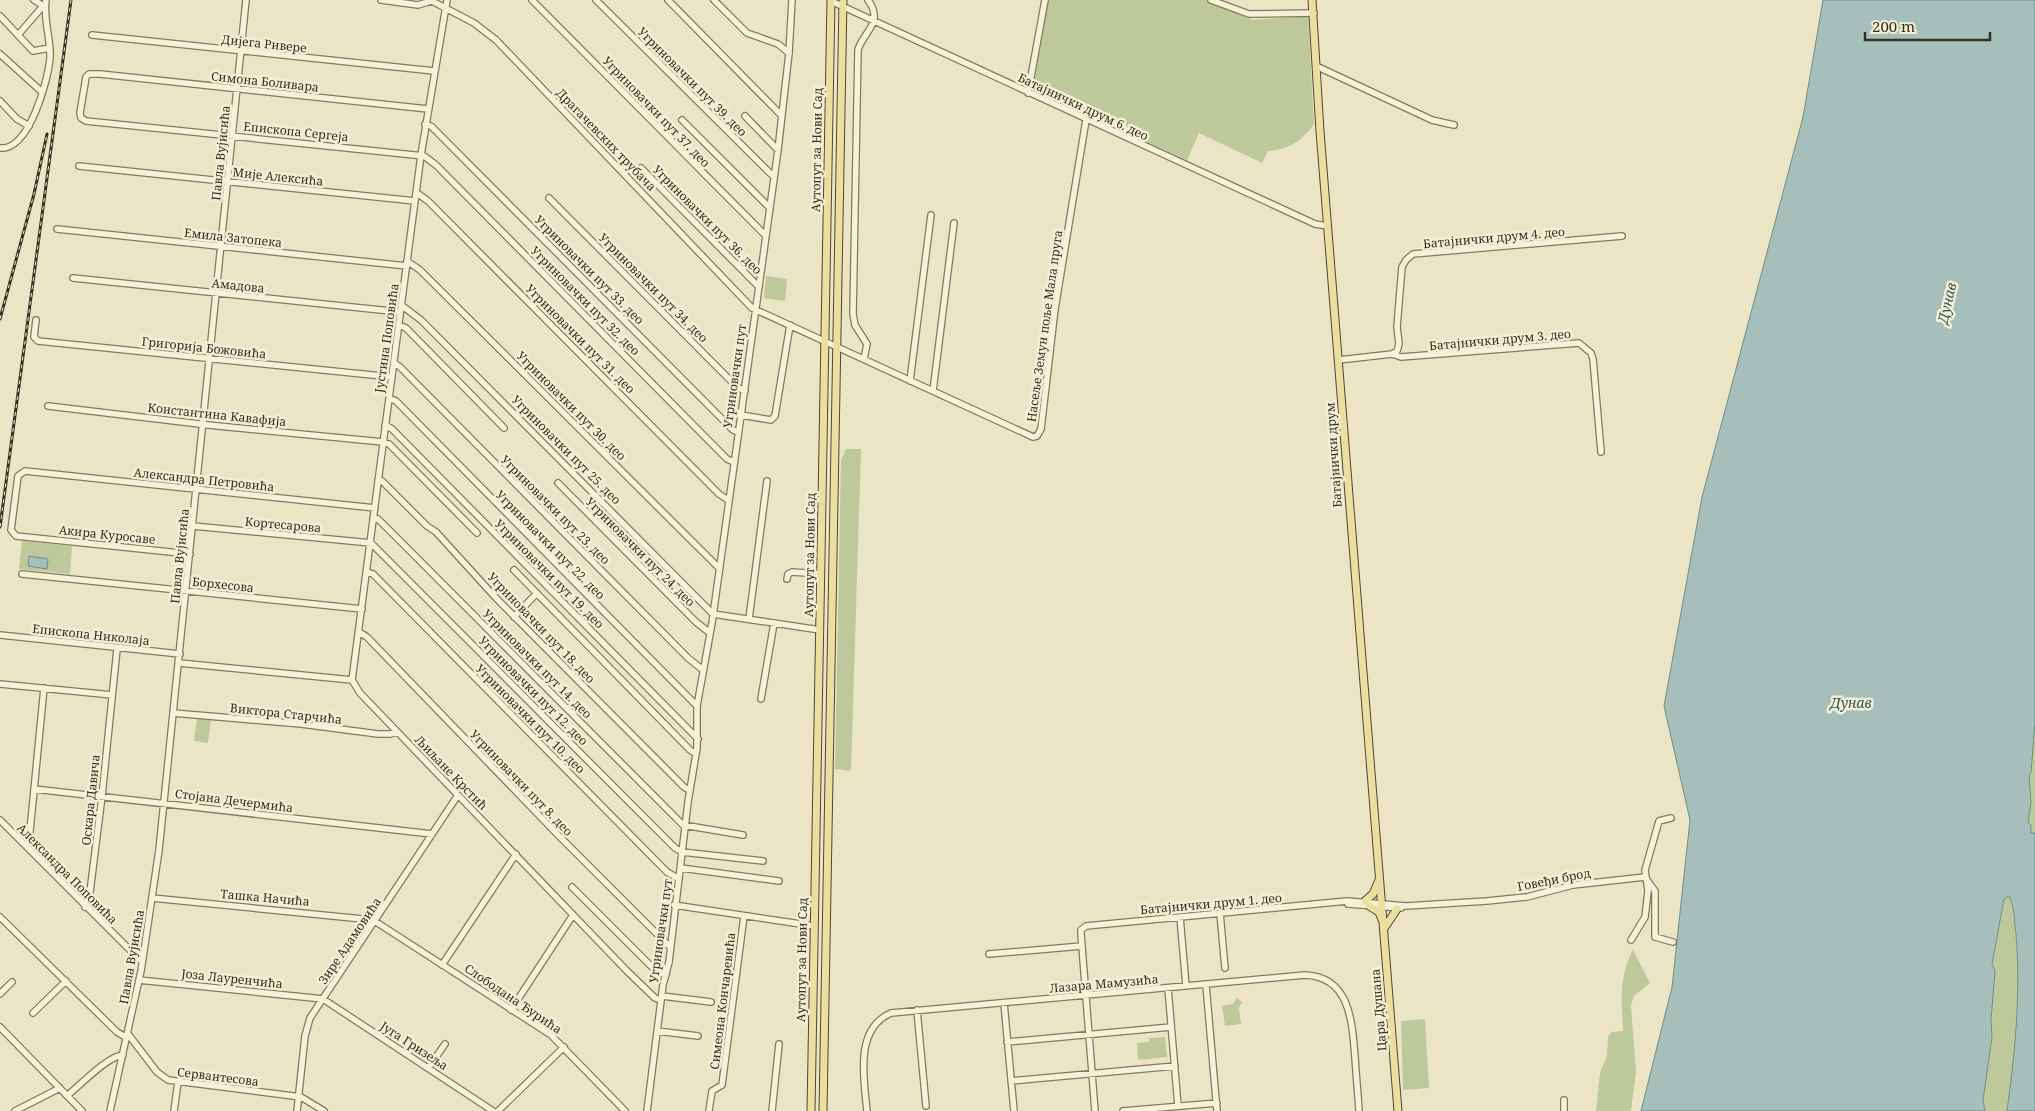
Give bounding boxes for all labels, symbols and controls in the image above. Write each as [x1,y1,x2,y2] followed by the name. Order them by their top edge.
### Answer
[1865,10,1990,42] scale bar
[1872,16,1915,36] text: 200 m
[634,23,751,140] street label: Угриновачки пут 39. део
[221,31,307,56] street label: Дијега Ривере
[599,52,714,171] street label: Угриновачки пут 37. део
[210,67,320,96] street label: Симона Боливара
[1015,69,1151,144] street label: Батајнички друм 6. део
[553,85,660,195] street label: Драгачевских трубача
[807,88,826,212] street label: Аутопут за Нови Сад
[207,104,234,201] street label: Павла Вујисића
[243,118,350,145] street label: Епископа Сергеја
[649,161,766,278] street label: Угриновачки пут 36. део
[232,163,324,190] street label: Мије Алексића
[531,211,648,328] street label: Угриновачки пут 33. део
[1422,223,1565,252] street label: Батајнички друм 4. део
[183,224,283,251] street label: Емила Затопека
[595,229,712,346] street label: Угриновачки пут 34. део
[1023,229,1066,423] street label: Насеље Земун поље Мала пруга
[527,242,644,359] street label: Угриновачки пут 32. део
[211,274,265,297] street label: Амадова
[522,280,639,397] street label: Угриновачки пут 31. део
[1932,280,1960,327] water label: Дунав
[370,282,403,395] street label: Јустина Поповића
[719,322,750,429] street label: Угриновачки пут
[1428,325,1571,354] street label: Батајнички друм 3. део
[141,333,267,363] street label: Григорија Божовића
[513,347,630,464] street label: Угриновачки пут 30. део
[508,391,625,508] street label: Угриновачки пут 25. део
[147,399,287,430] street label: Константина Кавафија
[1321,402,1346,508] street label: Батајнички друм
[497,451,614,568] street label: Угриновачки пут 23. део
[133,464,275,495] street label: Александра Петровића
[492,486,609,603] street label: Угриновачки пут 22. део
[582,493,699,610] street label: Угриновачки пут 24. део
[800,493,819,617] street label: Аутопут за Нови Сад
[166,507,193,604] street label: Павла Вујисића
[244,513,322,536] street label: Кортесарова
[491,515,608,632] street label: Угриновачки пут 19. део
[58,521,156,548] street label: Акира Куросаве
[484,568,599,687] street label: Угриновачки пут 18. део
[191,573,255,596] street label: Борхесова
[479,605,596,722] street label: Угриновачки пут 14. део
[31,620,151,649] street label: Епископа Николаја
[475,632,592,749] street label: Угриновачки пут 12. део
[472,660,589,777] street label: Угриновачки пут 10. део
[1828,693,1872,712] water label: Дунав
[229,699,343,728] street label: Виктора Старчића
[466,726,577,839] street label: Угриновачки пут 8. део
[411,732,492,814] street label: Љиљане Крстић
[77,754,104,846] street label: Оскара Давича
[174,785,294,816] street label: Стојана Дечермића
[13,820,122,928] street label: Александра Поповића
[1516,864,1592,895] street label: Говеђи брод
[645,877,676,984] street label: Угриновачки пут
[220,885,311,910] street label: Ташка Начића
[1139,889,1282,918] street label: Батајнички друм 1. део
[314,894,385,988] street label: Зире Адамовића
[792,898,811,1022] street label: Аутопут за Нови Сад
[115,908,148,1006] street label: Павла Вујисића
[706,931,739,1071] street label: Симеона Кончаревића
[461,960,565,1038] street label: Слободана Ђурића
[179,965,284,992] street label: Јоза Лауренчића
[1366,968,1391,1052] street label: Цара Душана
[1049,970,1159,997] street label: Лазара Мамузића
[376,1017,452,1074] street label: Југа Гризеља
[176,1063,260,1090] street label: Сервантесова

